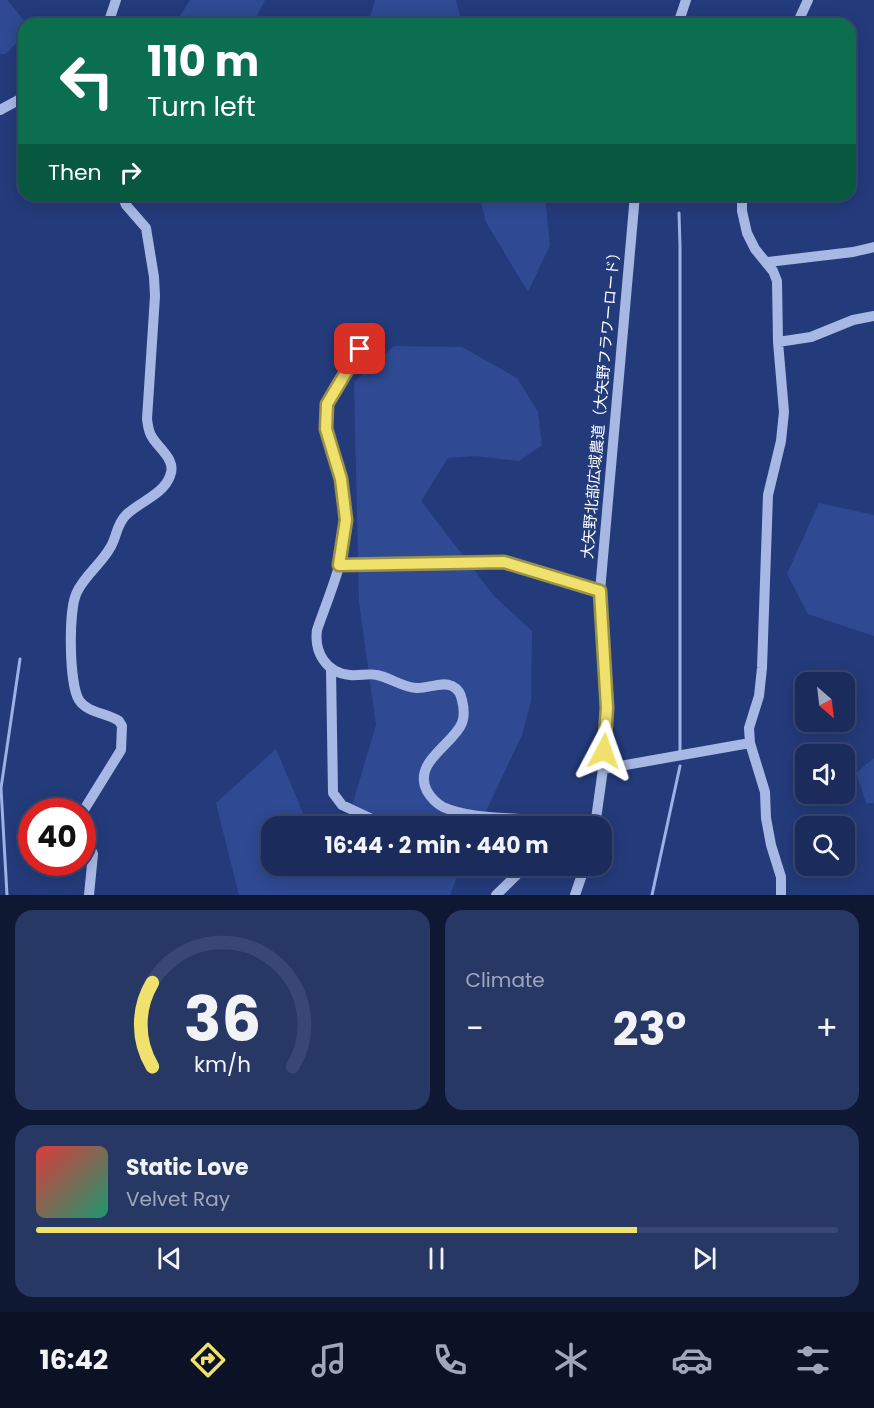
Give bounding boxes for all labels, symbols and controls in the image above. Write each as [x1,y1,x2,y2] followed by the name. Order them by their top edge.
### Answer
[147,32,259,91] text: 110 m
[48,42,126,120] icon: left
[147,88,256,125] text: Turn left
[114,156,147,189] icon: right
[48,157,102,188] text: Then
[576,244,625,560] street label: 大矢野北部広域農道（大矢野フラワーロード）
[334,323,385,374] pin
[343,332,376,365] icon: arrive
[795,672,855,732] north arrow
[795,672,855,876] map controls
[572,719,636,783] position arrow
[795,744,855,804] button: sound
[18,798,96,876] speed limit sign: 40
[795,816,855,876] button: search
[324,830,549,861] text: 16:44 · 2 min · 440 m
[466,966,545,994] text: Climate
[183,975,261,1063] text: 36
[613,998,686,1061] text: 23°
[466,1005,484,1052] text: −
[815,1005,838,1052] text: +
[194,1049,251,1080] text: km/h
[126,1152,249,1183] text: Static Love
[126,1185,230,1213] text: Velvet Ray
[153,1242,186,1275] icon: previous
[420,1242,453,1275] icon: pause
[688,1242,721,1275] icon: next
[187,1339,229,1381] icon: directions
[308,1339,350,1381] icon: music
[429,1339,471,1381] icon: phone
[550,1339,592,1381] icon: climate
[671,1339,713,1381] icon: car
[792,1339,834,1381] icon: filters
[40,1341,108,1378] text: 16:42

